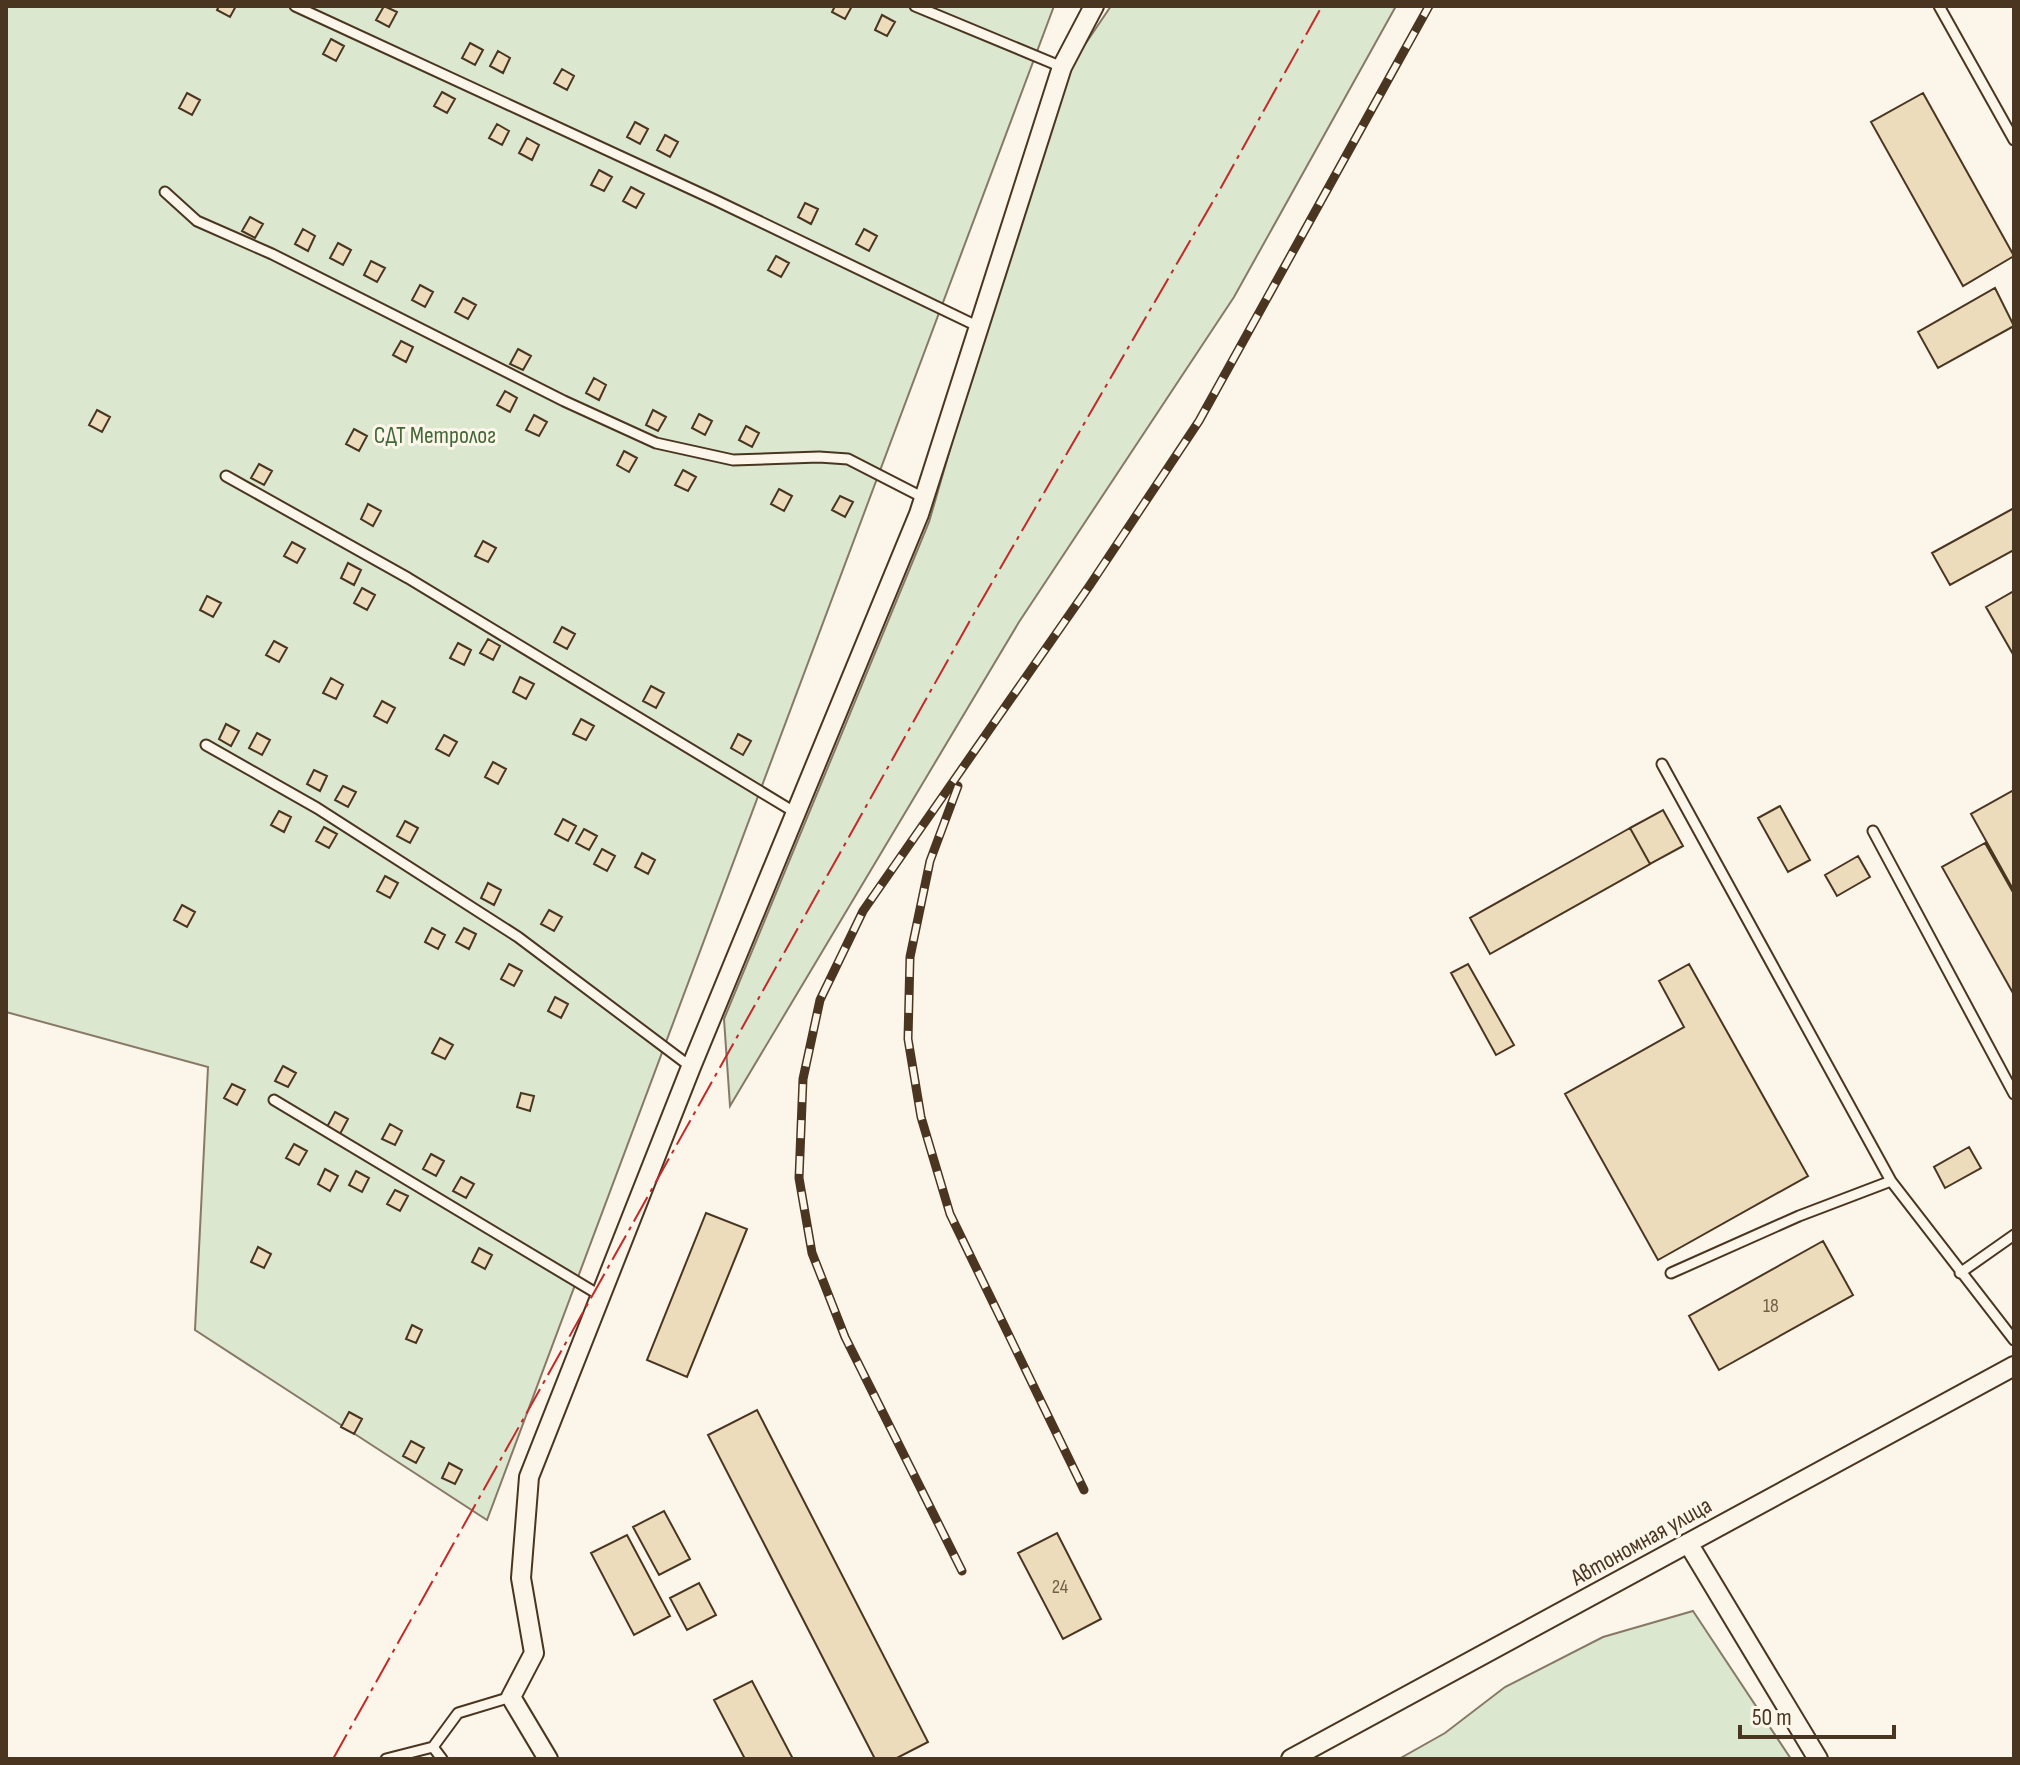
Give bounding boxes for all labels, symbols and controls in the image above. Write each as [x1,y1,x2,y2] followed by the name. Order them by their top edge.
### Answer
[374,421,496,450] park label: СДТ Метролог
[1763,1294,1779,1318] house number: 18
[1565,1491,1717,1593] street label: Автономная улица
[1052,1575,1068,1599] house number: 24
[1740,1689,1894,1739] scale bar
[1752,1703,1792,1732] text: 50 m

